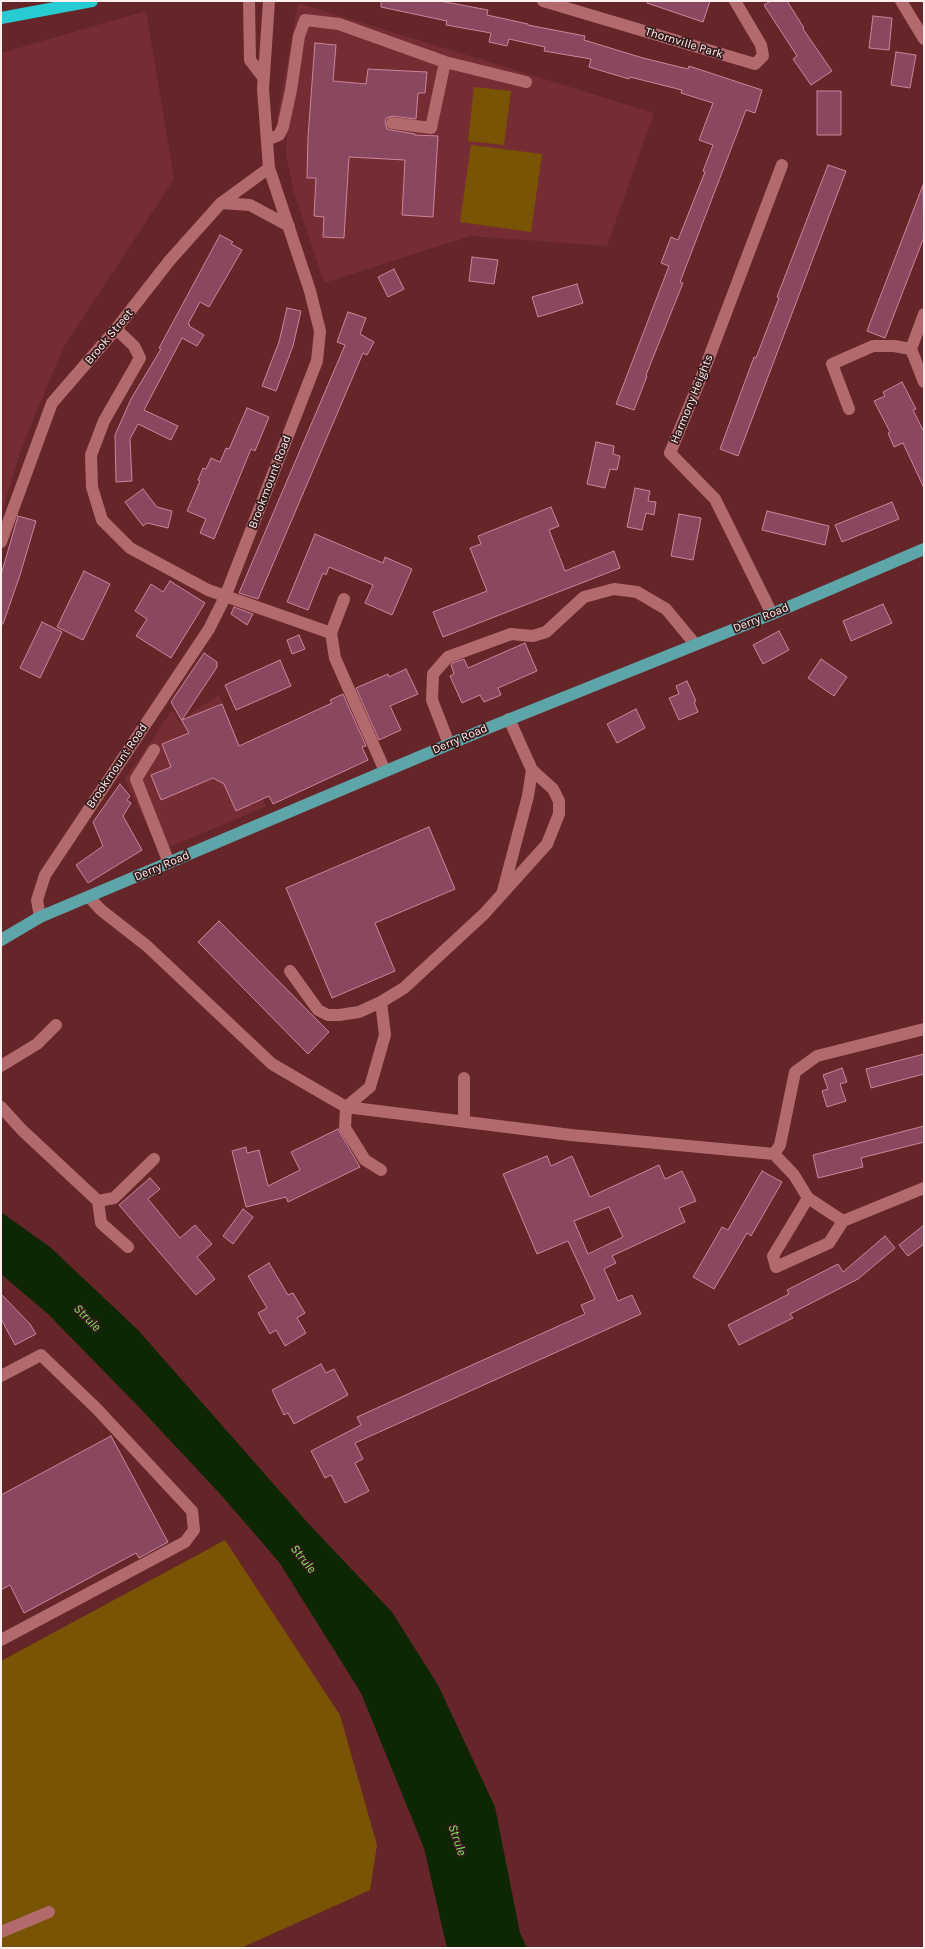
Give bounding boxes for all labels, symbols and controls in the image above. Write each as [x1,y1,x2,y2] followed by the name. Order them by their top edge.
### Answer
[643,24,725,62] street label: Thornville Park
[82,307,136,367] street label: Brook Street
[668,352,716,446] street label: Harmony Heights
[246,433,294,531] street label: Brookmount Road
[731,600,791,636] street label: Derry Road
[83,721,151,811] street label: Brookmount Road
[430,721,490,757] street label: Derry Road
[132,848,192,884] street label: Derry Road
[70,1301,104,1335] water label: Strule
[287,1542,319,1576] water label: Strule
[444,1822,470,1858] water label: Strule

